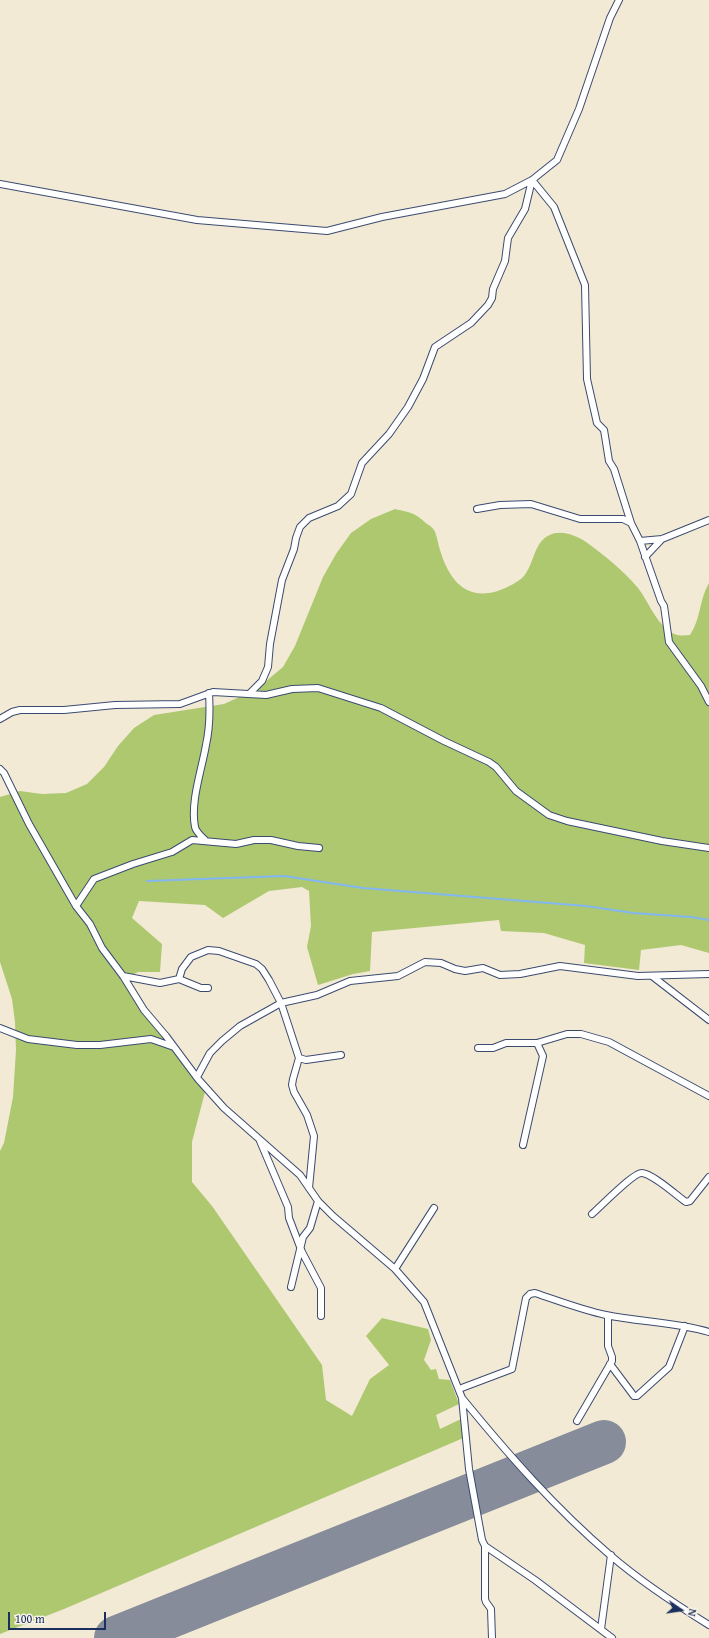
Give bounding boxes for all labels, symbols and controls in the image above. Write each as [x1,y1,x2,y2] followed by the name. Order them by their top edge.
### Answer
[661,1590,701,1630] north arrow
[10,1604,108,1630] scale bar
[684,1607,701,1618] text: N
[15,1610,45,1627] text: 100 m

